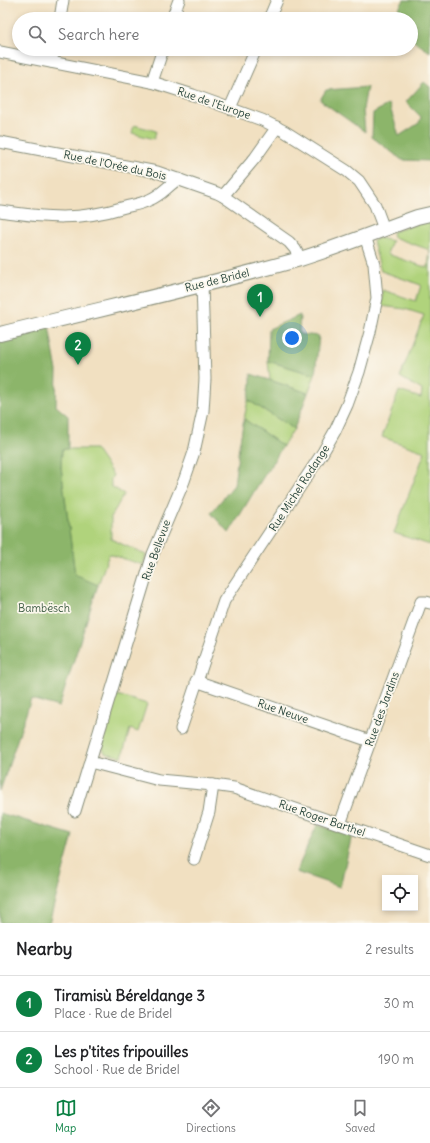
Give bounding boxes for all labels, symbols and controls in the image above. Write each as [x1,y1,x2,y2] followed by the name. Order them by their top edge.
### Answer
[12,12,418,56] search box
[26,23,48,45] icon: search
[58,25,139,44] text: Search here
[175,84,253,122] street label: Rue de l'Europe
[62,147,168,183] street label: Rue de l'Orée du Bois
[183,265,251,295] street label: Rue de Bridel
[247,284,273,317] pin: 1
[282,328,302,348] your location
[65,332,91,365] pin: 2
[266,442,332,534] street label: Rue Michel Rodange
[139,518,173,582] street label: Rue Bellevue
[18,601,70,615] park label: Bambësch
[362,670,402,748] street label: Rue des Jardins
[256,696,310,726] street label: Rue Neuve
[277,797,367,839] street label: Rue Roger Barthel
[382,875,418,911] map controls
[382,875,418,911] button: locate
[16,938,72,960] text: Nearby
[365,941,414,958] text: 2 results
[54,986,205,1005] text: Tiramisù Béreldange 3
[26,995,32,1012] text: 1
[384,995,414,1012] text: 30 m
[54,1005,172,1022] text: Place · Rue de Bridel
[54,1042,188,1061] text: Les p'tites fripouilles
[25,1051,33,1068] text: 2
[378,1051,414,1068] text: 190 m
[54,1061,180,1078] text: School · Rue de Bridel
[55,1097,77,1135] tab: Map
[186,1097,236,1135] tab: Directions
[345,1097,375,1135] tab: Saved

